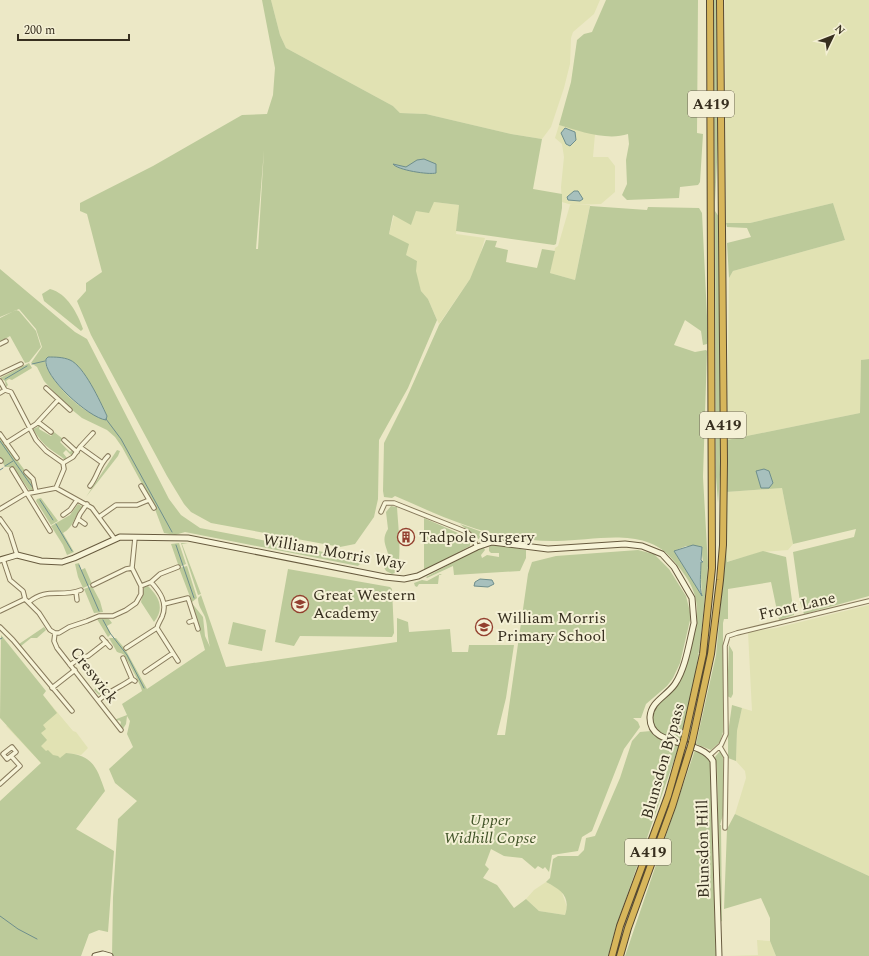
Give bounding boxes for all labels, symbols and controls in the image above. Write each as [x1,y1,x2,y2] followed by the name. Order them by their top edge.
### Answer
[18,16,129,42] scale bar
[813,16,853,56] north arrow
[831,20,849,39] text: N
[24,21,55,40] text: 200 m
[688,91,734,117] road number: A419
[700,412,746,438] road number: A419
[419,525,536,549] place label: Tadpole Surgery
[396,527,416,547] building icon: Tadpole Surgery
[261,528,408,577] street label: William Morris Way
[313,583,416,625] place label: Great Western Academy
[756,585,838,627] street label: Front Lane
[290,594,310,614] school or university icon: Great Western Academy
[497,606,606,648] place label: William Morris Primary School
[474,617,494,637] school or university icon: William Morris Primary School
[64,641,124,709] street label: Creswick
[635,700,691,822] street label: Blunsdon Bypass
[690,800,716,898] street label: Blunsdon Hill
[444,808,536,850] park label: Upper Widhill Copse
[625,839,671,865] road number: A419

